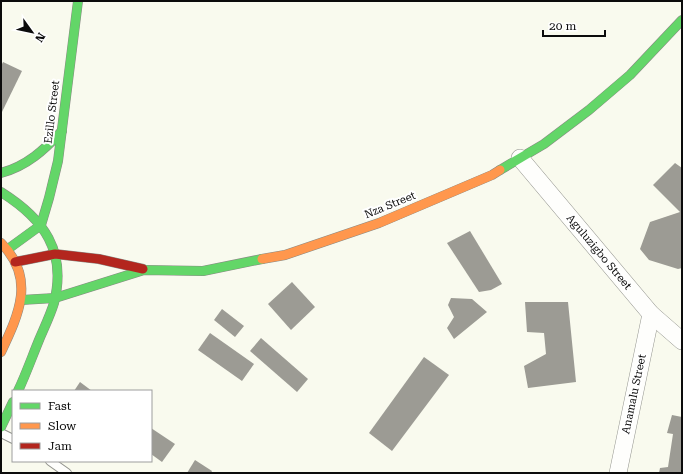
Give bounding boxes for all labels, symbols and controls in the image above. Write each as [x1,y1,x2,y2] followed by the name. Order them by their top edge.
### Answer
[12,12,52,52] north arrow
[543,12,605,38] scale bar
[549,19,576,33] text: 20 m
[32,30,48,45] text: N
[42,80,62,144] street label: Ezillo Street
[362,189,418,221] street label: Nza Street
[564,212,634,292] street label: Aguluzigbo Street
[619,353,649,435] street label: Anamalu Street
[12,390,152,462] legend
[48,399,72,413] text: Fast
[48,419,76,433] text: Slow
[48,439,72,453] text: Jam

